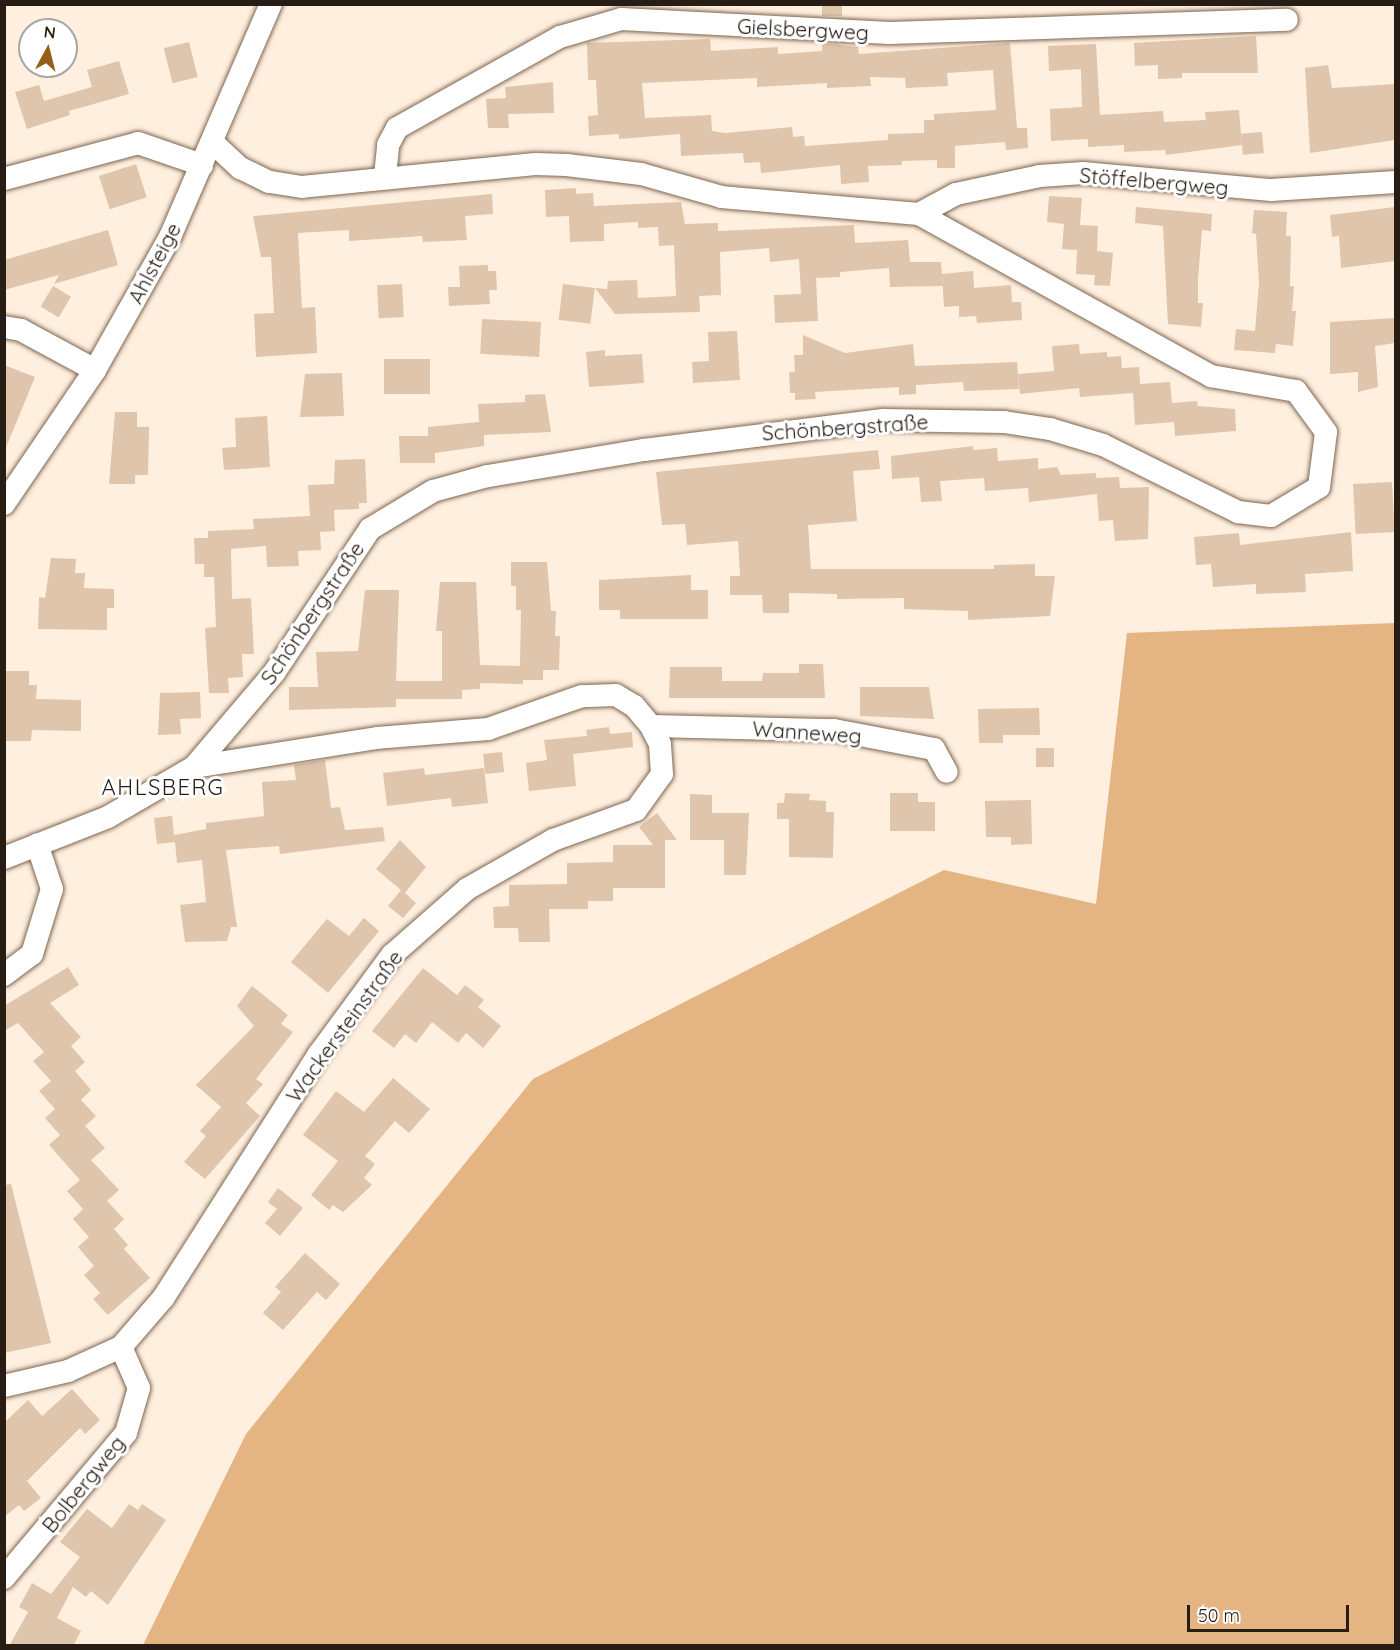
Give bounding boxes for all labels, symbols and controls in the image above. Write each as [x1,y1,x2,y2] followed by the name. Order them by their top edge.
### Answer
[737,13,869,45] street label: Gielsbergweg
[18,18,78,78] north arrow
[43,21,57,43] text: N
[1078,162,1230,200] street label: Stöffelbergweg
[122,218,186,308] street label: Ahlsteige
[761,409,929,445] street label: Schönbergstraße
[255,537,369,689] street label: Schönbergstraße
[751,716,863,748] street label: Wanneweg
[102,775,224,801] district label: AHLSBERG
[280,945,408,1107] street label: Wackersteinstraße
[36,1430,130,1538] street label: Bolbergweg
[1190,1593,1352,1631] scale bar
[1198,1604,1240,1627] text: 50 m

